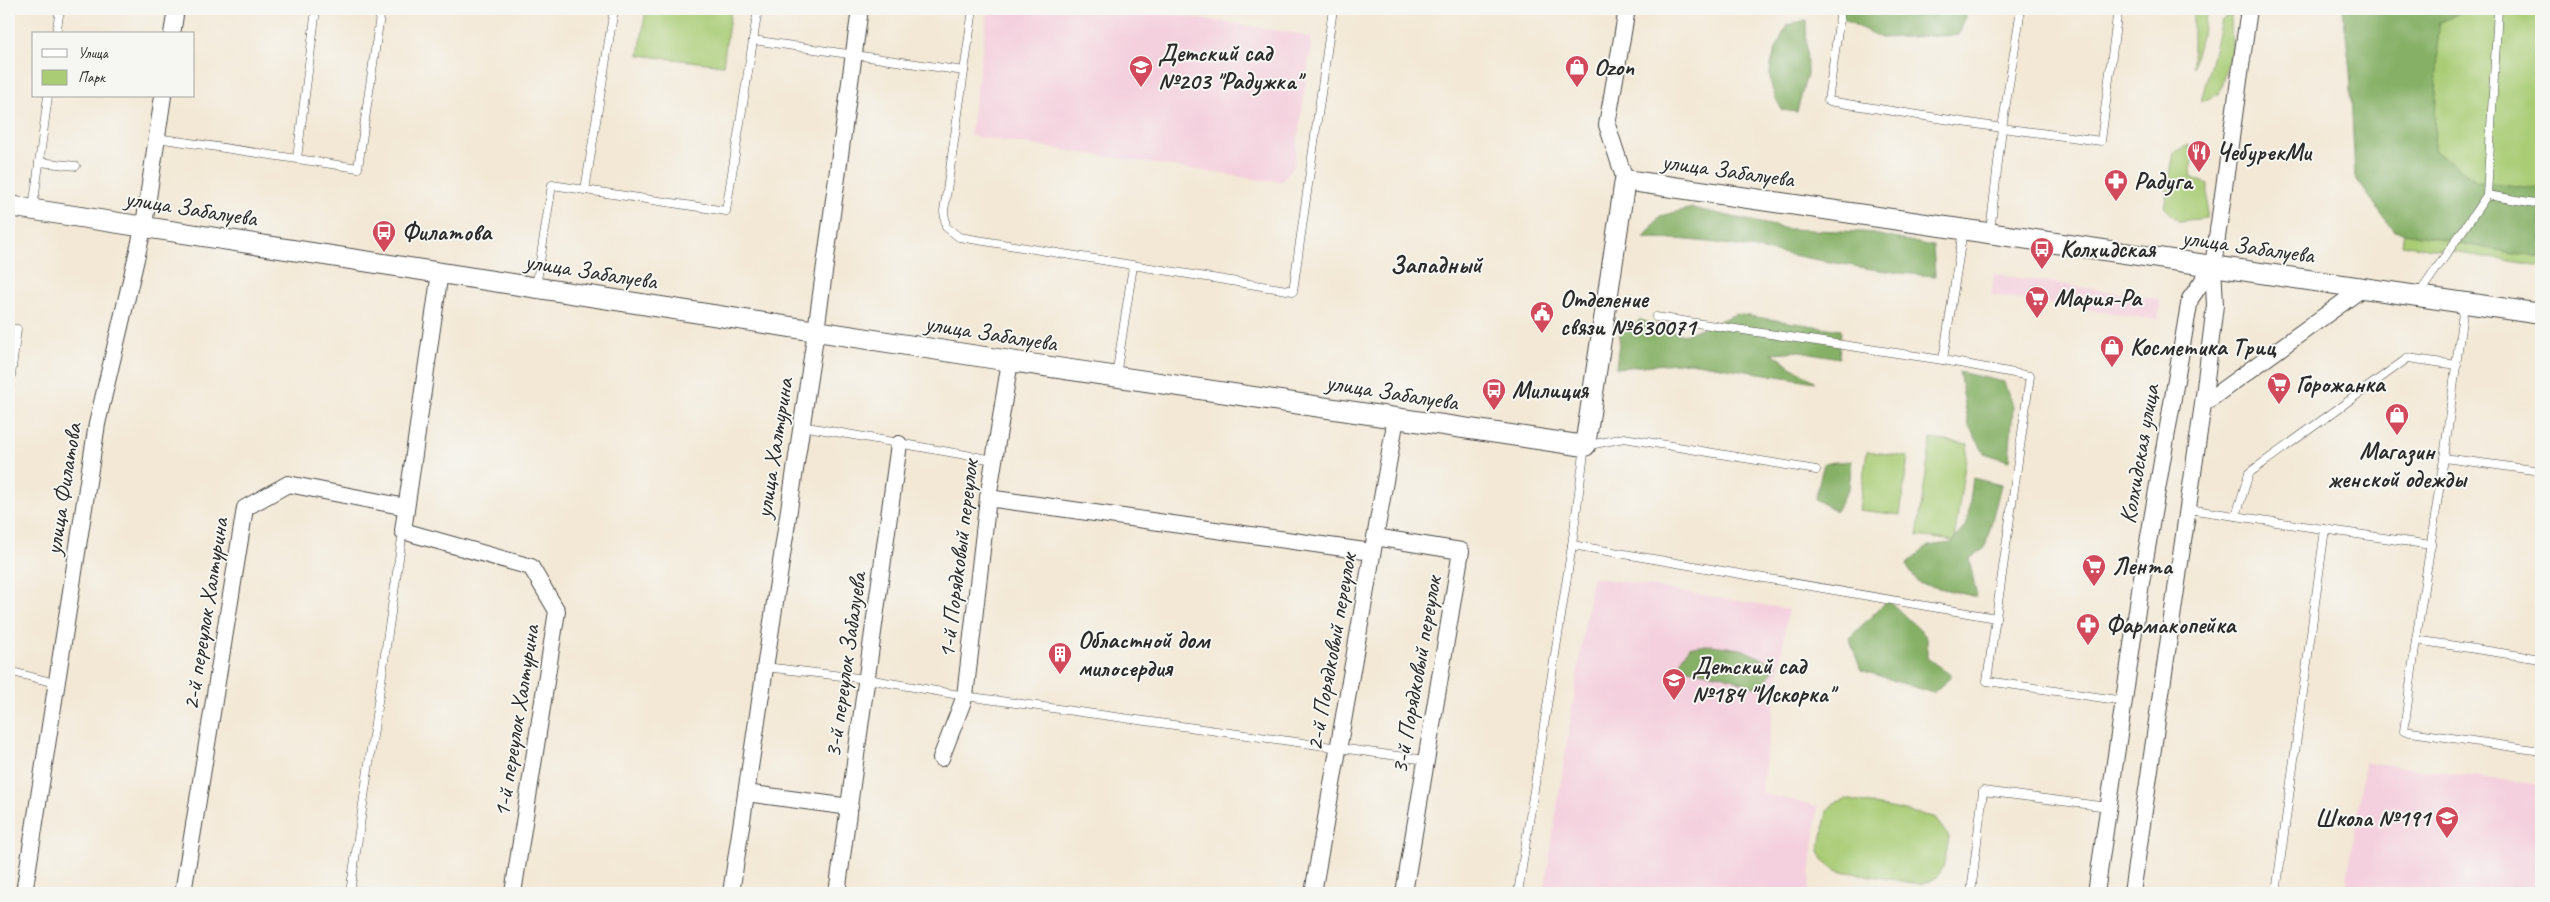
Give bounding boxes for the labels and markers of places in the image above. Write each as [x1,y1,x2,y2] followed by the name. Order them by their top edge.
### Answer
[1158,38,1306,96] place label: Детский сад №203 "Радужка"
[1594,52,1635,82] place label: Ozon
[1128,54,1154,88] school or university icon: Детский сад №203 "Радужка"
[1564,54,1590,88] shop icon: Ozon
[2216,137,2313,167] place label: ЧебурекМи
[2186,139,2212,173] restaurant icon: ЧебурекМи
[2134,166,2194,196] place label: Радуга
[2103,168,2129,202] pharmacy icon: Радуга
[402,217,493,247] place label: Филатова
[371,219,397,253] bus stop icon: Филатова
[2060,234,2156,264] place label: Колхидская
[2029,236,2055,270] bus stop icon: Колхидская
[2054,283,2143,313] place label: Мария-Ра
[1560,284,1699,342] place label: Отделение связи №630071
[2024,285,2050,319] supermarket icon: Мария-Ра
[1529,300,1555,334] public building icon: Отделение связи №630071
[2130,332,2277,362] place label: Косметика Триц
[2099,334,2125,368] shop icon: Косметика Триц
[2296,369,2387,399] place label: Горожанка
[2266,371,2292,405] supermarket icon: Горожанка
[1512,375,1589,405] place label: Милиция
[1481,377,1507,411] bus stop icon: Милиция
[2384,402,2410,436] shop icon: Магазин женской одежды
[2328,436,2468,494] place label: Магазин женской одежды
[2112,551,2174,581] place label: Лента
[2081,553,2107,587] supermarket icon: Лента
[2106,610,2237,640] place label: Фармакопейка
[2075,612,2101,646] pharmacy icon: Фармакопейка
[1078,625,1211,683] place label: Областной дом милосердия
[1047,641,1073,675] building icon: Областной дом милосердия
[1692,651,1839,709] place label: Детский сад №184 "Искорка"
[1661,667,1687,701] school or university icon: Детский сад №184 "Искорка"
[2315,803,2433,833] place label: Школа №191
[2434,805,2460,839] school or university icon: Школа №191

